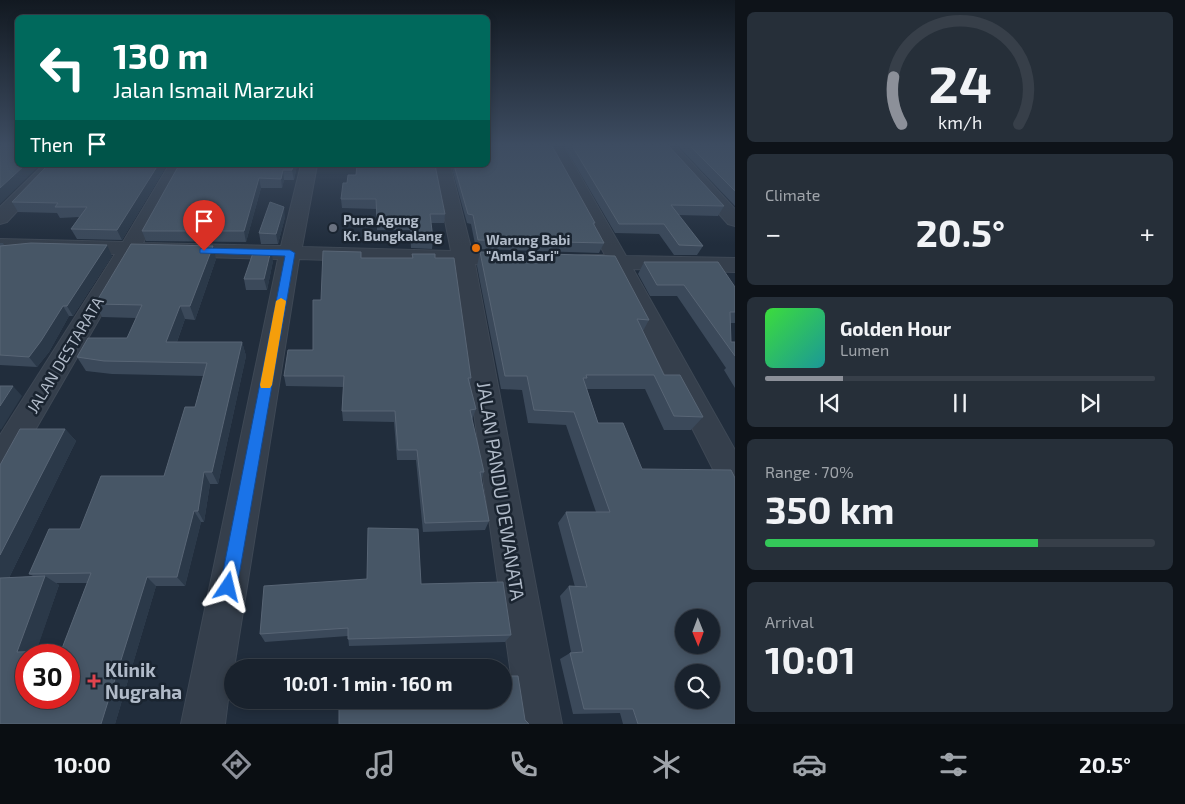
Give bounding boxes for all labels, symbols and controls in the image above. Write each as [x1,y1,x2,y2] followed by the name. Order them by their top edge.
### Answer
[113,34,208,76] text: 130 m
[30,35,95,100] icon: left
[928,51,992,113] text: 24
[113,76,314,102] text: Jalan Ismail Marzuki
[938,111,982,133] text: km/h
[83,130,111,158] icon: arrive
[30,133,73,156] text: Then
[765,185,820,204] text: Climate
[183,200,225,251] pin
[190,207,218,235] icon: arrive
[916,209,1005,255] text: 20.5°
[343,211,442,244] place label: Pura Agung Kr. Bungkalang
[765,216,781,250] text: −
[1140,216,1155,250] text: +
[327,222,339,234] marker: Pura Agung Kr. Bungkalang
[486,231,570,264] place label: Warung Babi "Amla Sari"
[470,242,482,254] marker: Warung Babi "Amla Sari"
[22,293,107,416] street label: JALAN DESTARATA
[840,317,951,340] text: Golden Hour
[840,340,889,359] text: Lumen
[473,380,530,602] street label: JALAN PANDU DEWANATA
[816,389,844,417] icon: previous
[946,389,974,417] icon: pause
[1076,389,1104,417] icon: next
[765,462,853,481] text: Range · 70%
[765,486,894,532] text: 350 km
[201,560,253,612] position arrow
[675,609,720,654] north arrow
[675,609,720,709] map controls
[765,612,814,631] text: Arrival
[765,636,856,682] text: 10:01
[15,644,80,709] speed limit sign: 30
[105,658,182,703] place label: Klinik Nugraha
[675,664,720,709] button: search
[283,672,453,695] text: 10:01 · 1 min · 160 m
[87,674,101,688] marker: Klinik Nugraha
[219,747,254,782] icon: directions
[363,747,398,782] icon: music
[506,747,541,782] icon: phone
[649,747,684,782] icon: climate
[792,747,827,782] icon: car
[936,747,971,782] icon: filters
[54,751,111,777] text: 10:00
[1079,751,1131,777] text: 20.5°

